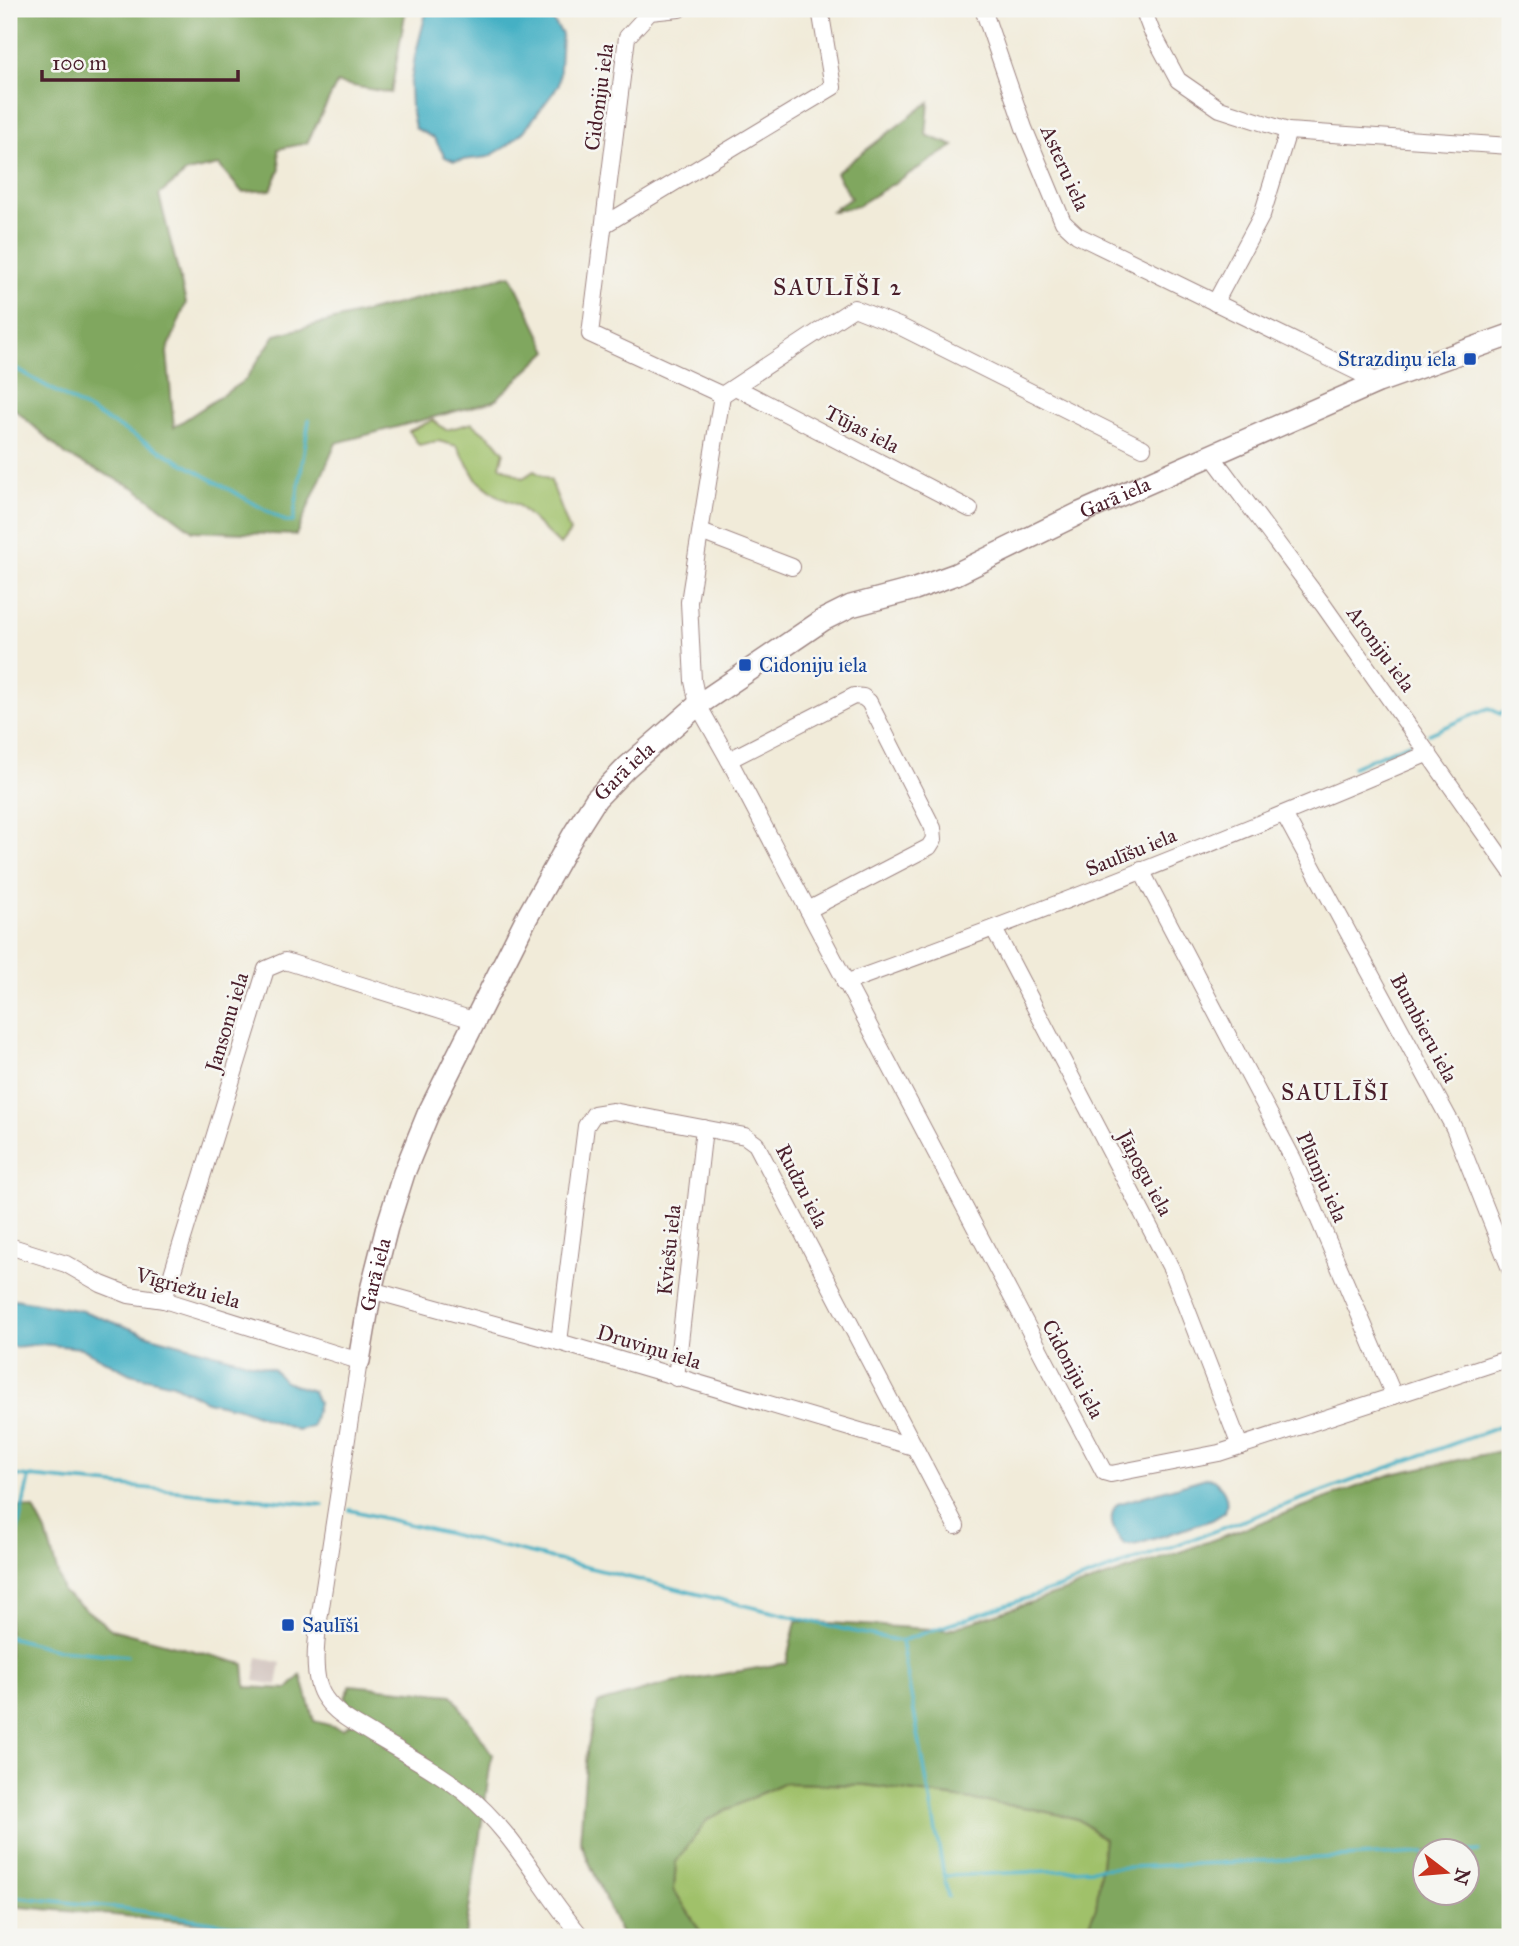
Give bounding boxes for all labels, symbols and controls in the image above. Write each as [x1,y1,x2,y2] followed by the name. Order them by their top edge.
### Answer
[42,38,238,82] scale bar
[579,41,619,152] street label: Cidoniju iela
[52,50,107,76] text: 100 m
[1034,120,1095,215] street label: Asteru iela
[773,273,903,301] district label: SAULĪŠI 2
[1338,346,1456,372] place label: Strazdiņu iela
[1462,351,1478,367] marker: Strazdiņu iela
[820,399,904,459] street label: Tūjas iela
[1076,471,1154,525] street label: Garā iela
[1341,600,1421,697] street label: Aroniju iela
[759,652,867,678] place label: Cidoniju iela
[737,657,753,673] marker: Cidoniju iela
[588,736,660,806] street label: Garā iela
[1082,822,1180,882] street label: Saulīšu iela
[199,969,254,1077] street label: Jansonu iela
[1384,969,1464,1087] street label: Bumbieru iela
[1281,1078,1391,1106] district label: SAULĪŠI
[1111,1124,1179,1221] street label: Jāņogu iela
[1291,1128,1353,1226] street label: Plūmju iela
[770,1140,834,1232] street label: Rudzu iela
[651,1203,687,1297] street label: Kviešu iela
[355,1235,397,1313] street label: Garā iela
[132,1261,243,1314] street label: Vīgriežu iela
[1036,1315,1110,1423] street label: Cidoniju iela
[594,1319,704,1375] street label: Druviņu iela
[302,1612,359,1638] place label: Saulīši
[280,1617,296,1633] marker: Saulīši
[1410,1838,1480,1908] north arrow
[1449,1866,1475,1887] text: N

